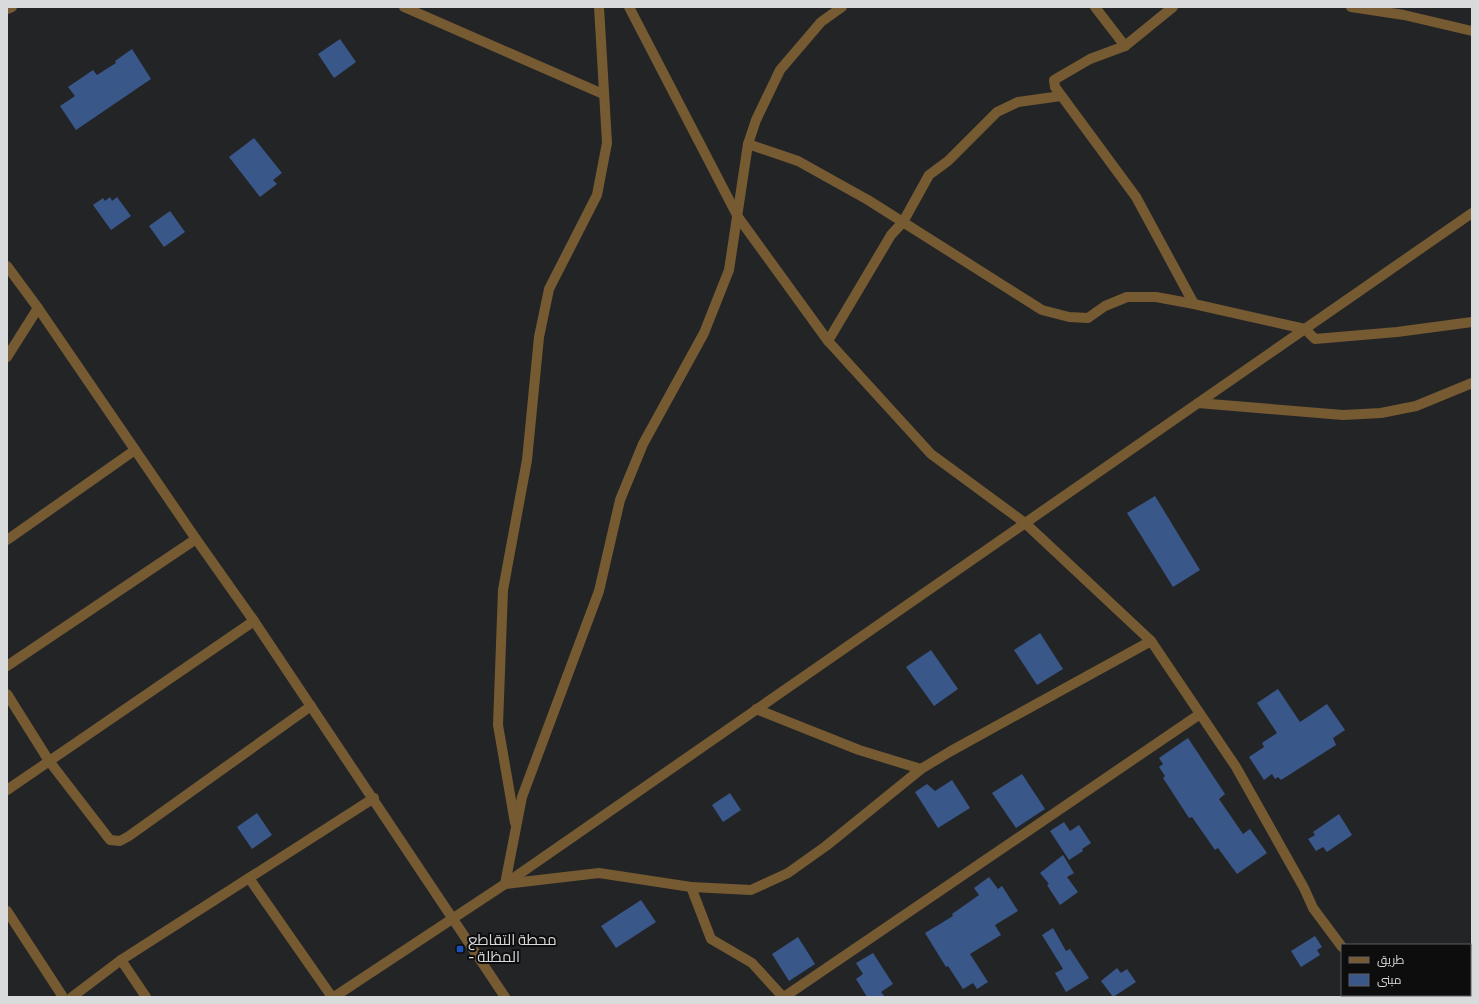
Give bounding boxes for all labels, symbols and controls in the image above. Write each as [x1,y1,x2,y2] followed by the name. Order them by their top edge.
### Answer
[468,930,557,965] place label: محطة التقاطع - المظلة
[455,944,465,954] marker: محطة التقاطع - المظلة
[1341,944,1471,996] legend
[1377,952,1405,967] text: طريق
[1377,972,1402,987] text: مبنى

